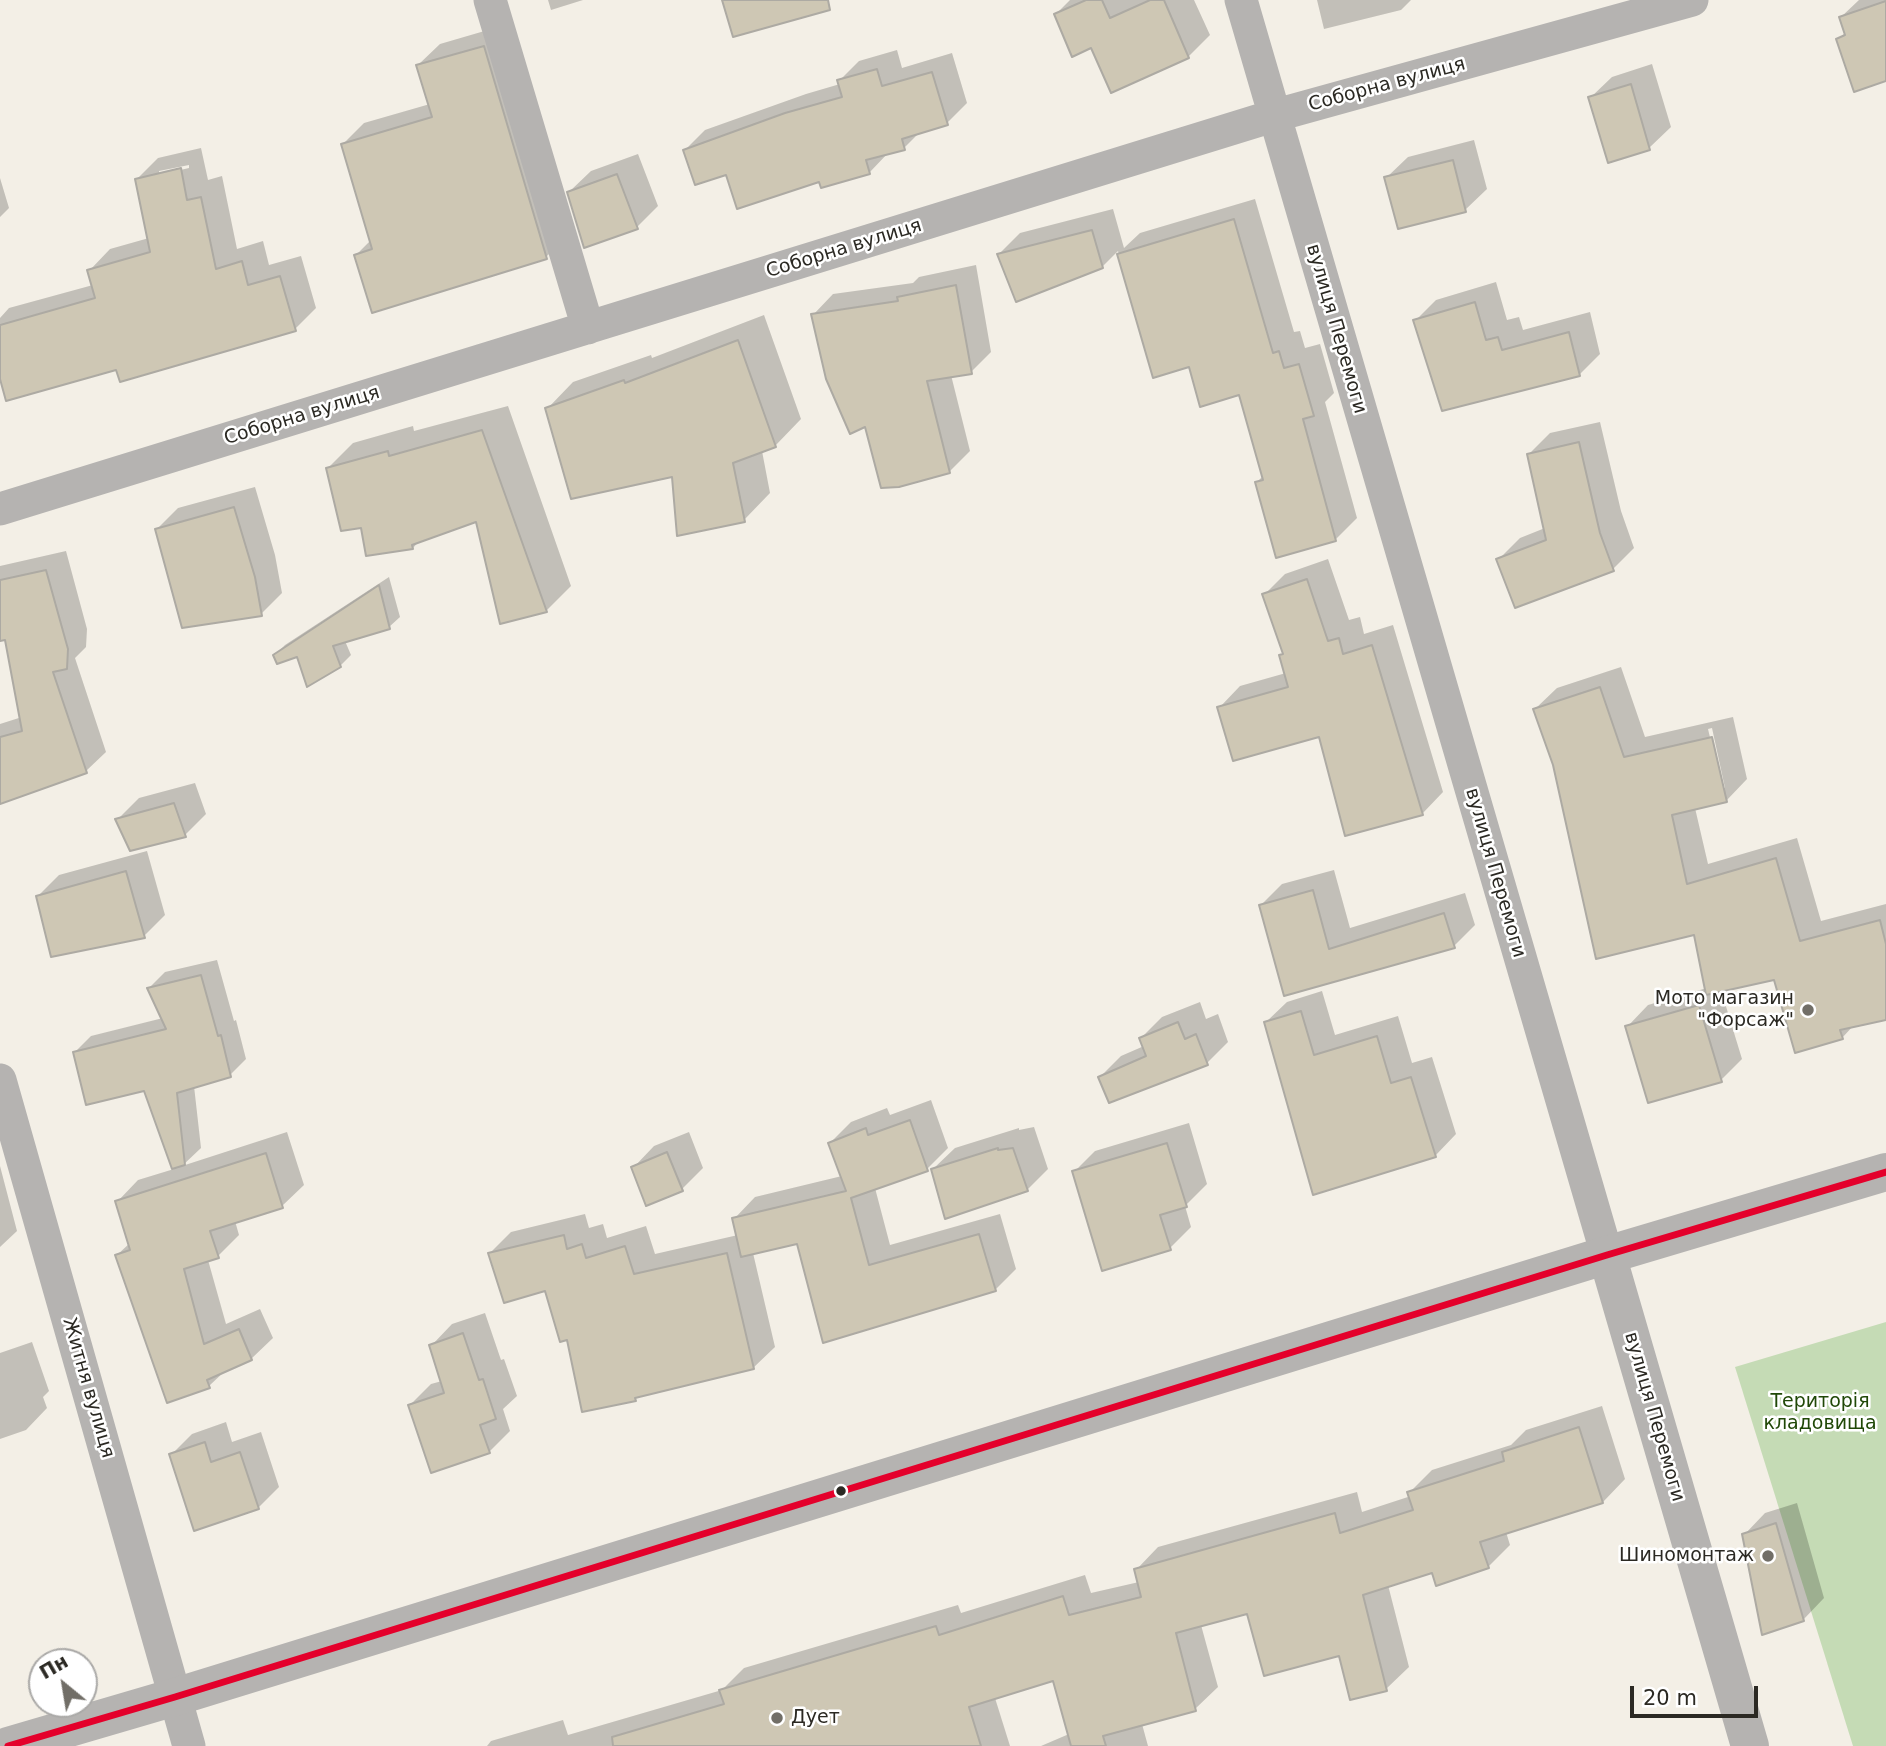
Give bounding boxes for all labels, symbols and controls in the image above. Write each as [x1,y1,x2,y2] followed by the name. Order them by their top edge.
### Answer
[1306,53,1468,117] street label: Соборна вулиця
[763,214,925,284] street label: Соборна вулиця
[1301,242,1371,416] street label: вулиця Перемоги
[221,381,383,451] street label: Соборна вулиця
[1460,786,1530,960] street label: вулиця Перемоги
[1655,988,1794,1032] place label: Мото магазин "Форсаж"
[1800,1002,1816,1018] marker: Мото магазин "Форсаж"
[57,1315,119,1461] street label: Житня вулиця
[1619,1330,1689,1504] street label: вулиця Перемоги
[1763,1391,1877,1435] park label: Територія кладовища
[834,1484,848,1498] unlabelled marker
[1619,1545,1754,1567] place label: Шиномонтаж
[1760,1548,1776,1564] marker: Шиномонтаж
[28,1648,98,1718] north arrow
[35,1650,72,1683] text: Пн
[1634,1672,1762,1716] scale bar
[1643,1686,1697,1710] text: 20 m
[791,1707,840,1729] place label: Дует
[769,1710,785,1726] marker: Дует

